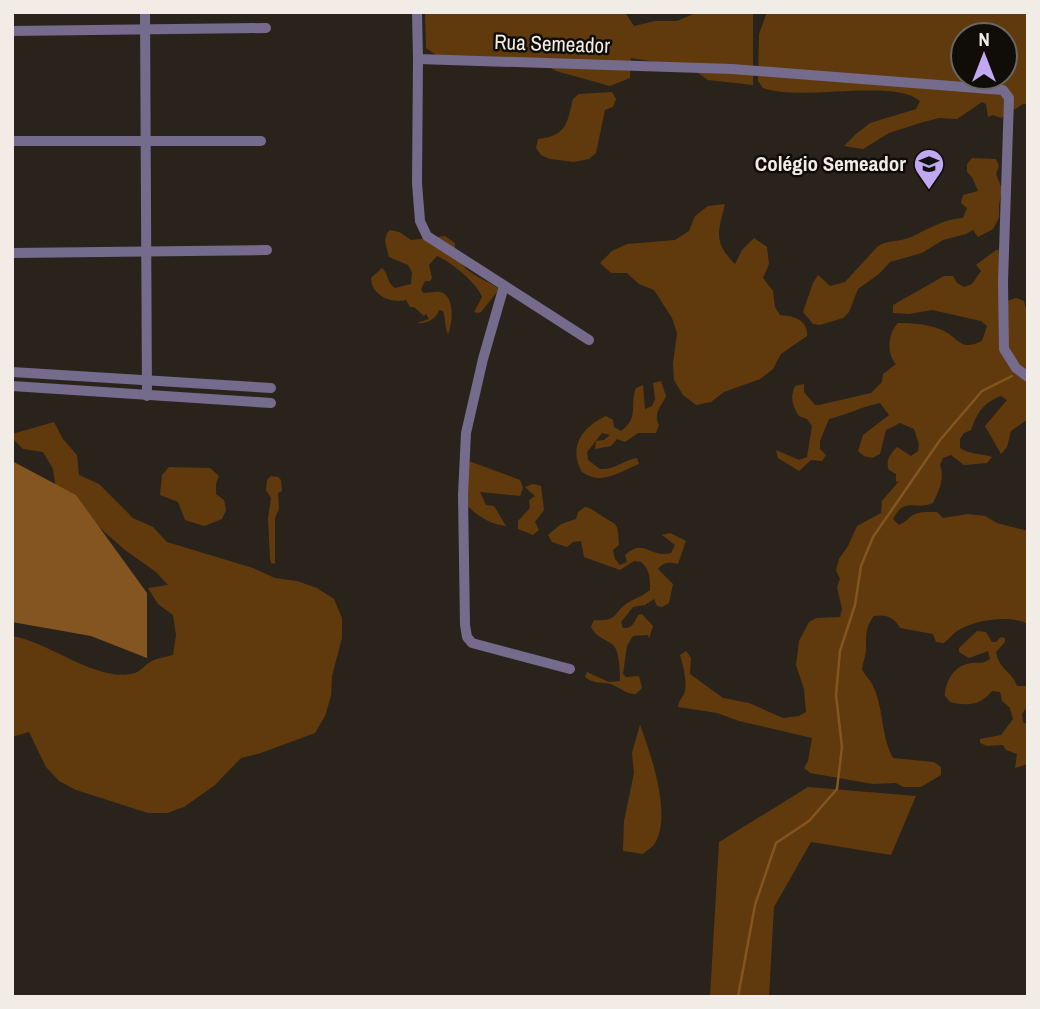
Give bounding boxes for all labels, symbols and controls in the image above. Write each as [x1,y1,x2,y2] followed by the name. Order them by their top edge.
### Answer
[949,21,1019,91] north arrow
[978,26,990,52] text: N
[494,27,611,60] street label: Rua Semeador
[912,147,946,191] school or university icon: Colégio Semeador
[755,149,906,178] place label: Colégio Semeador

